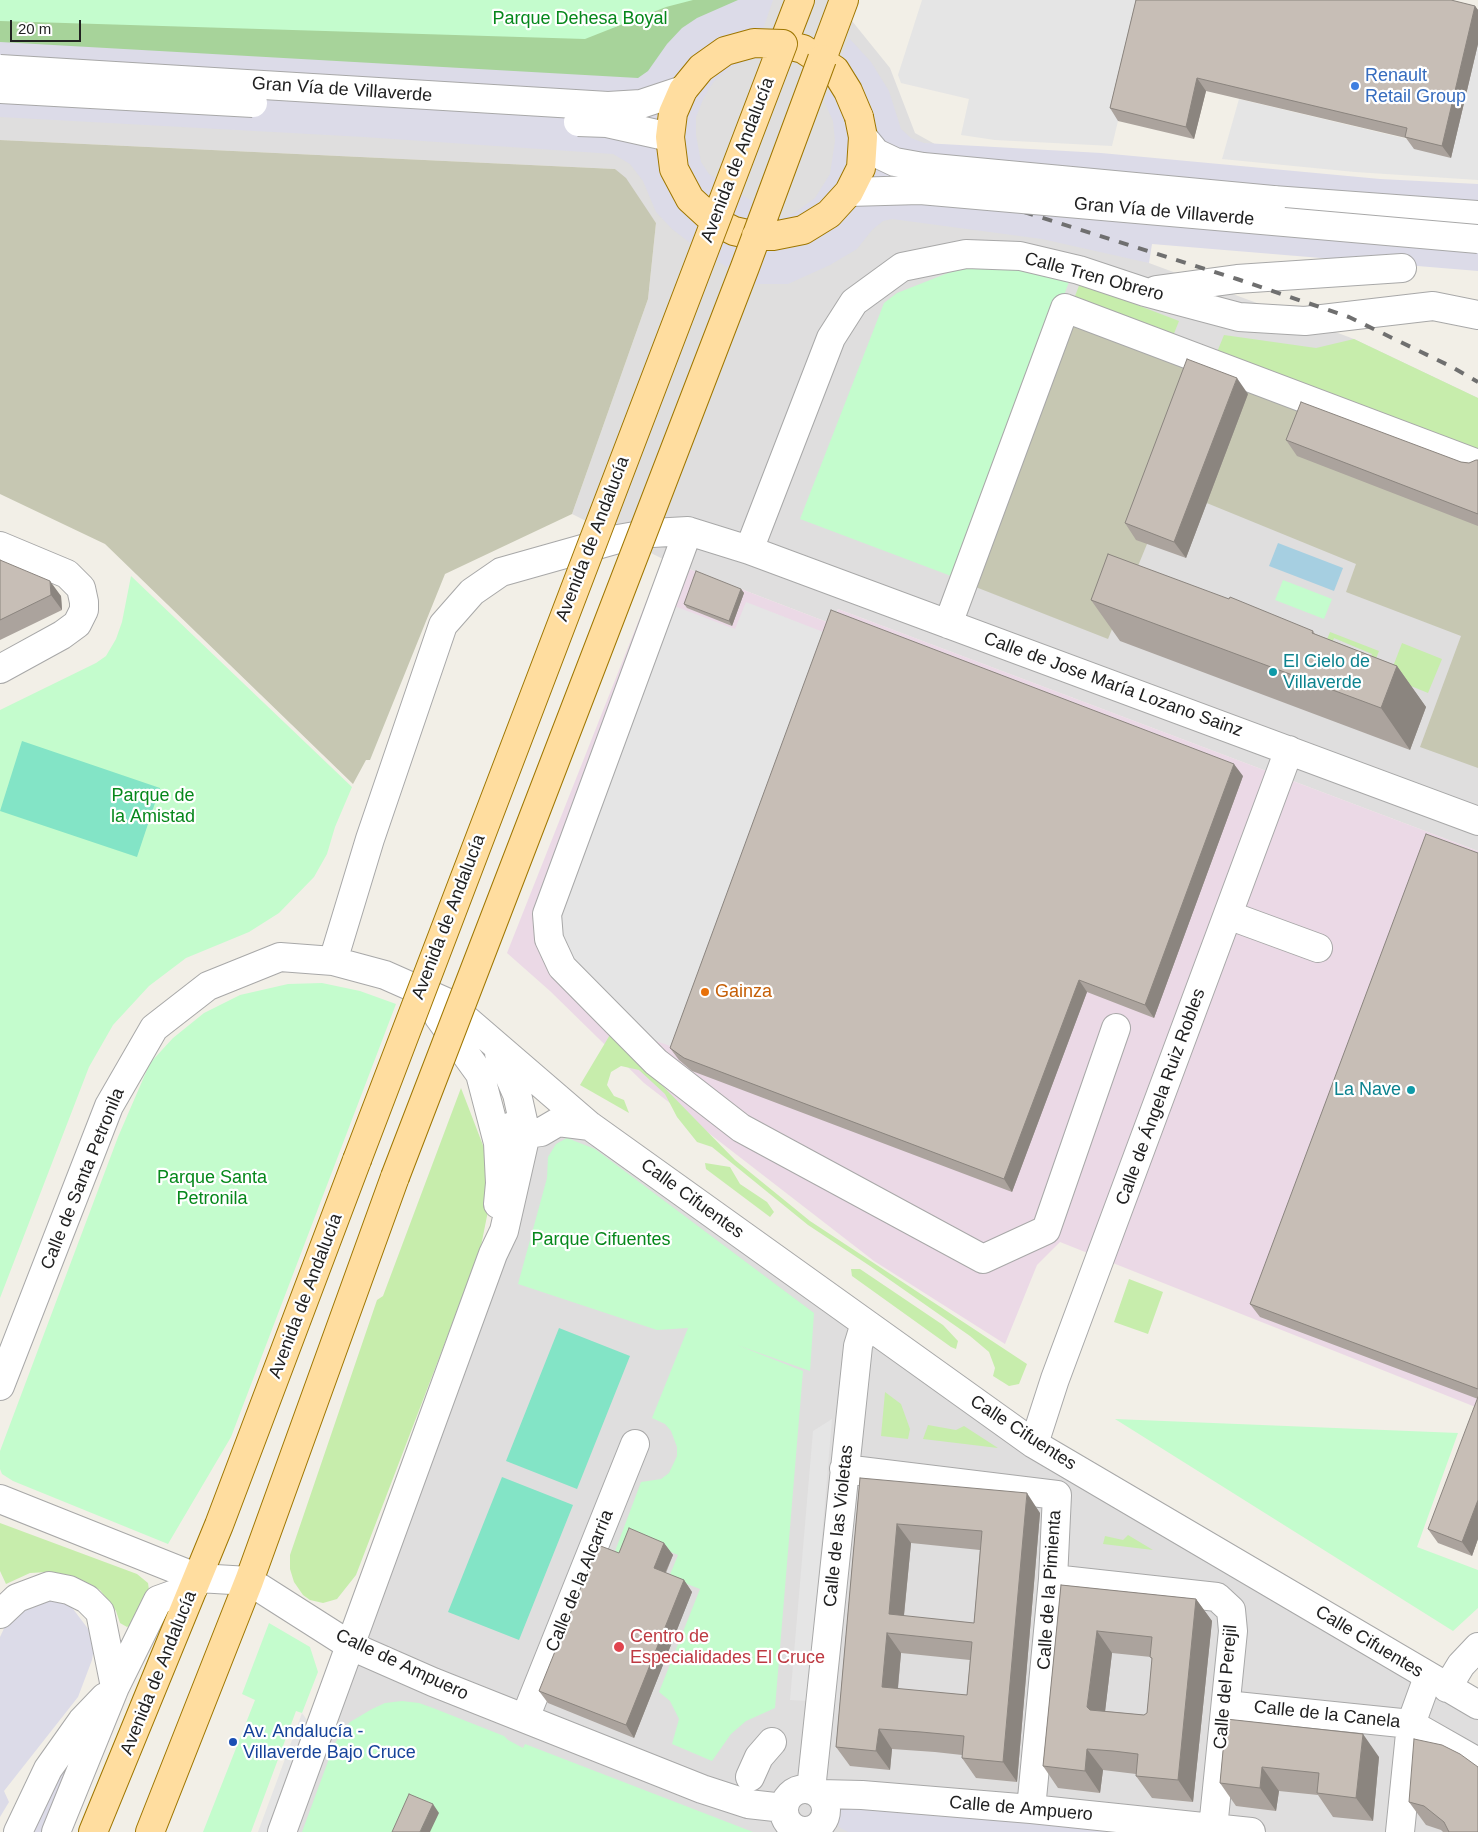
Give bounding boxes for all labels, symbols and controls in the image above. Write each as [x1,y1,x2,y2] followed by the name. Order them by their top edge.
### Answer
[492,8,668,30] park label: Parque Dehesa Boyal
[12,10,84,42] scale bar
[18,20,51,37] text: 20 m
[1365,65,1466,108] place label: Renault Retail Group
[251,73,433,107] street label: Gran Vía de Villaverde
[697,75,779,245] street label: Avenida de Andalucía
[1349,80,1361,92] marker: Renault Retail Group
[1073,193,1255,231] street label: Gran Vía de Villaverde
[1022,248,1166,306] street label: Calle Tren Obrero
[552,454,634,624] street label: Avenida de Andalucía
[980,628,1246,742] street label: Calle de Jose María Lozano Sainz
[1283,651,1370,694] place label: El Cielo de Villaverde
[1267,666,1279,678] marker: El Cielo de Villaverde
[111,785,195,828] park label: Parque de la Amistad
[408,832,490,1002] street label: Avenida de Andalucía
[715,981,772,1003] place label: Gainza
[699,986,711,998] marker: Gainza
[1112,986,1210,1208] street label: Calle de Ángela Ruiz Robles
[1334,1079,1401,1101] place label: La Nave
[1405,1084,1417,1096] marker: La Nave
[37,1085,129,1273] street label: Calle de Santa Petronila
[636,1154,748,1244] street label: Calle Cifuentes
[157,1167,267,1210] park label: Parque Santa Petronila
[265,1211,347,1381] street label: Avenida de Andalucía
[531,1229,671,1251] park label: Parque Cifuentes
[966,1391,1080,1475] street label: Calle Cifuentes
[820,1444,858,1608] street label: Calle de las Violetas
[542,1507,618,1655] street label: Calle de la Alcarria
[1034,1509,1066,1671] street label: Calle de la Pimienta
[116,1588,202,1758] street label: Avenida de Andalucía
[1311,1601,1427,1683] street label: Calle Cifuentes
[1210,1624,1242,1750] street label: Calle del Perejil
[332,1625,472,1705] street label: Calle de Ampuero
[630,1626,825,1668] place label: Centro de Especialidades El Cruce
[612,1640,626,1654] marker: Centro de Especialidades El Cruce
[1253,1697,1401,1733] street label: Calle de la Canela
[243,1721,416,1764] place label: Av. Andalucía - Villaverde Bajo Cruce
[227,1736,239,1748] marker: Av. Andalucía - Villaverde Bajo Cruce
[948,1792,1094,1826] street label: Calle de Ampuero

